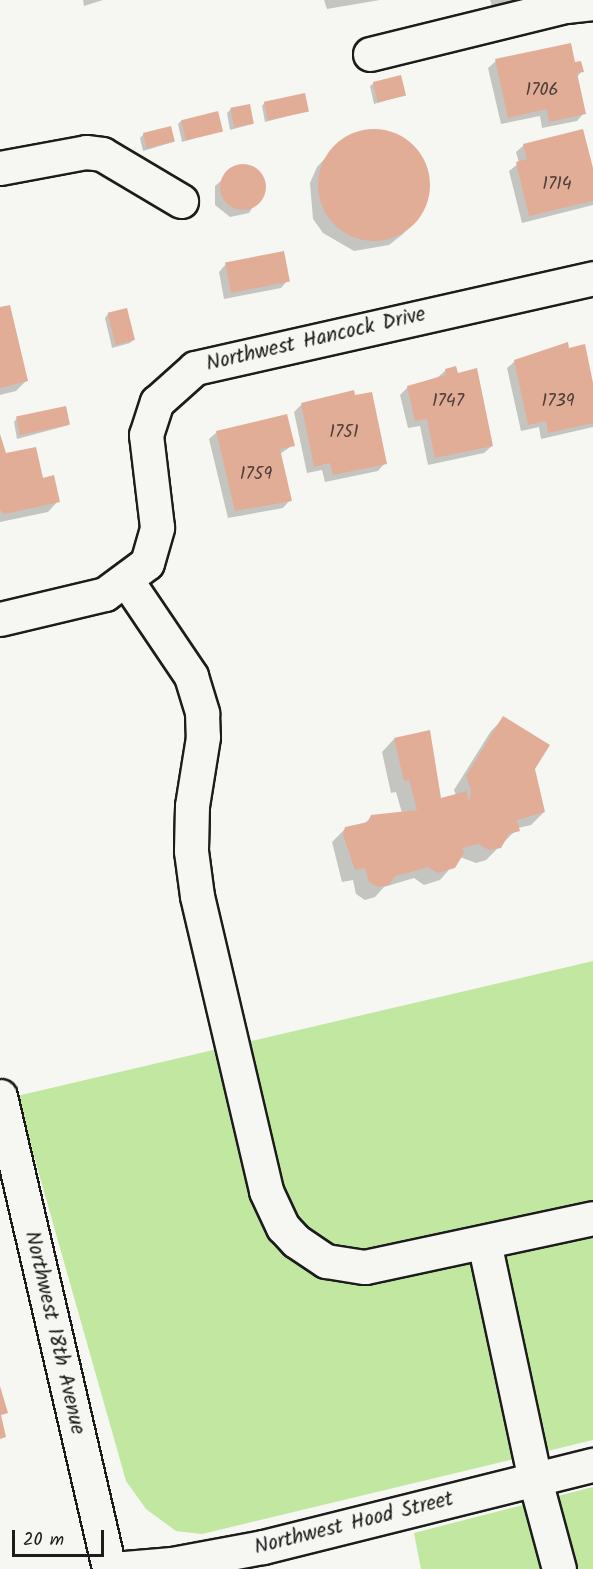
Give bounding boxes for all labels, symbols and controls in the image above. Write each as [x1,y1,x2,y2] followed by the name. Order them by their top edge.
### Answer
[526,80,558,102] house number: 1706
[542,174,572,196] house number: 1714
[204,302,428,378] street label: Northwest Hancock Drive
[432,391,464,413] house number: 1747
[541,391,575,413] house number: 1739
[329,422,359,444] house number: 1751
[240,464,272,486] house number: 1759
[18,1229,90,1437] street label: Northwest 18th Avenue
[252,1487,456,1561] street label: Northwest Hood Street
[15,1518,106,1556] scale bar
[23,1526,64,1555] text: 20 m

